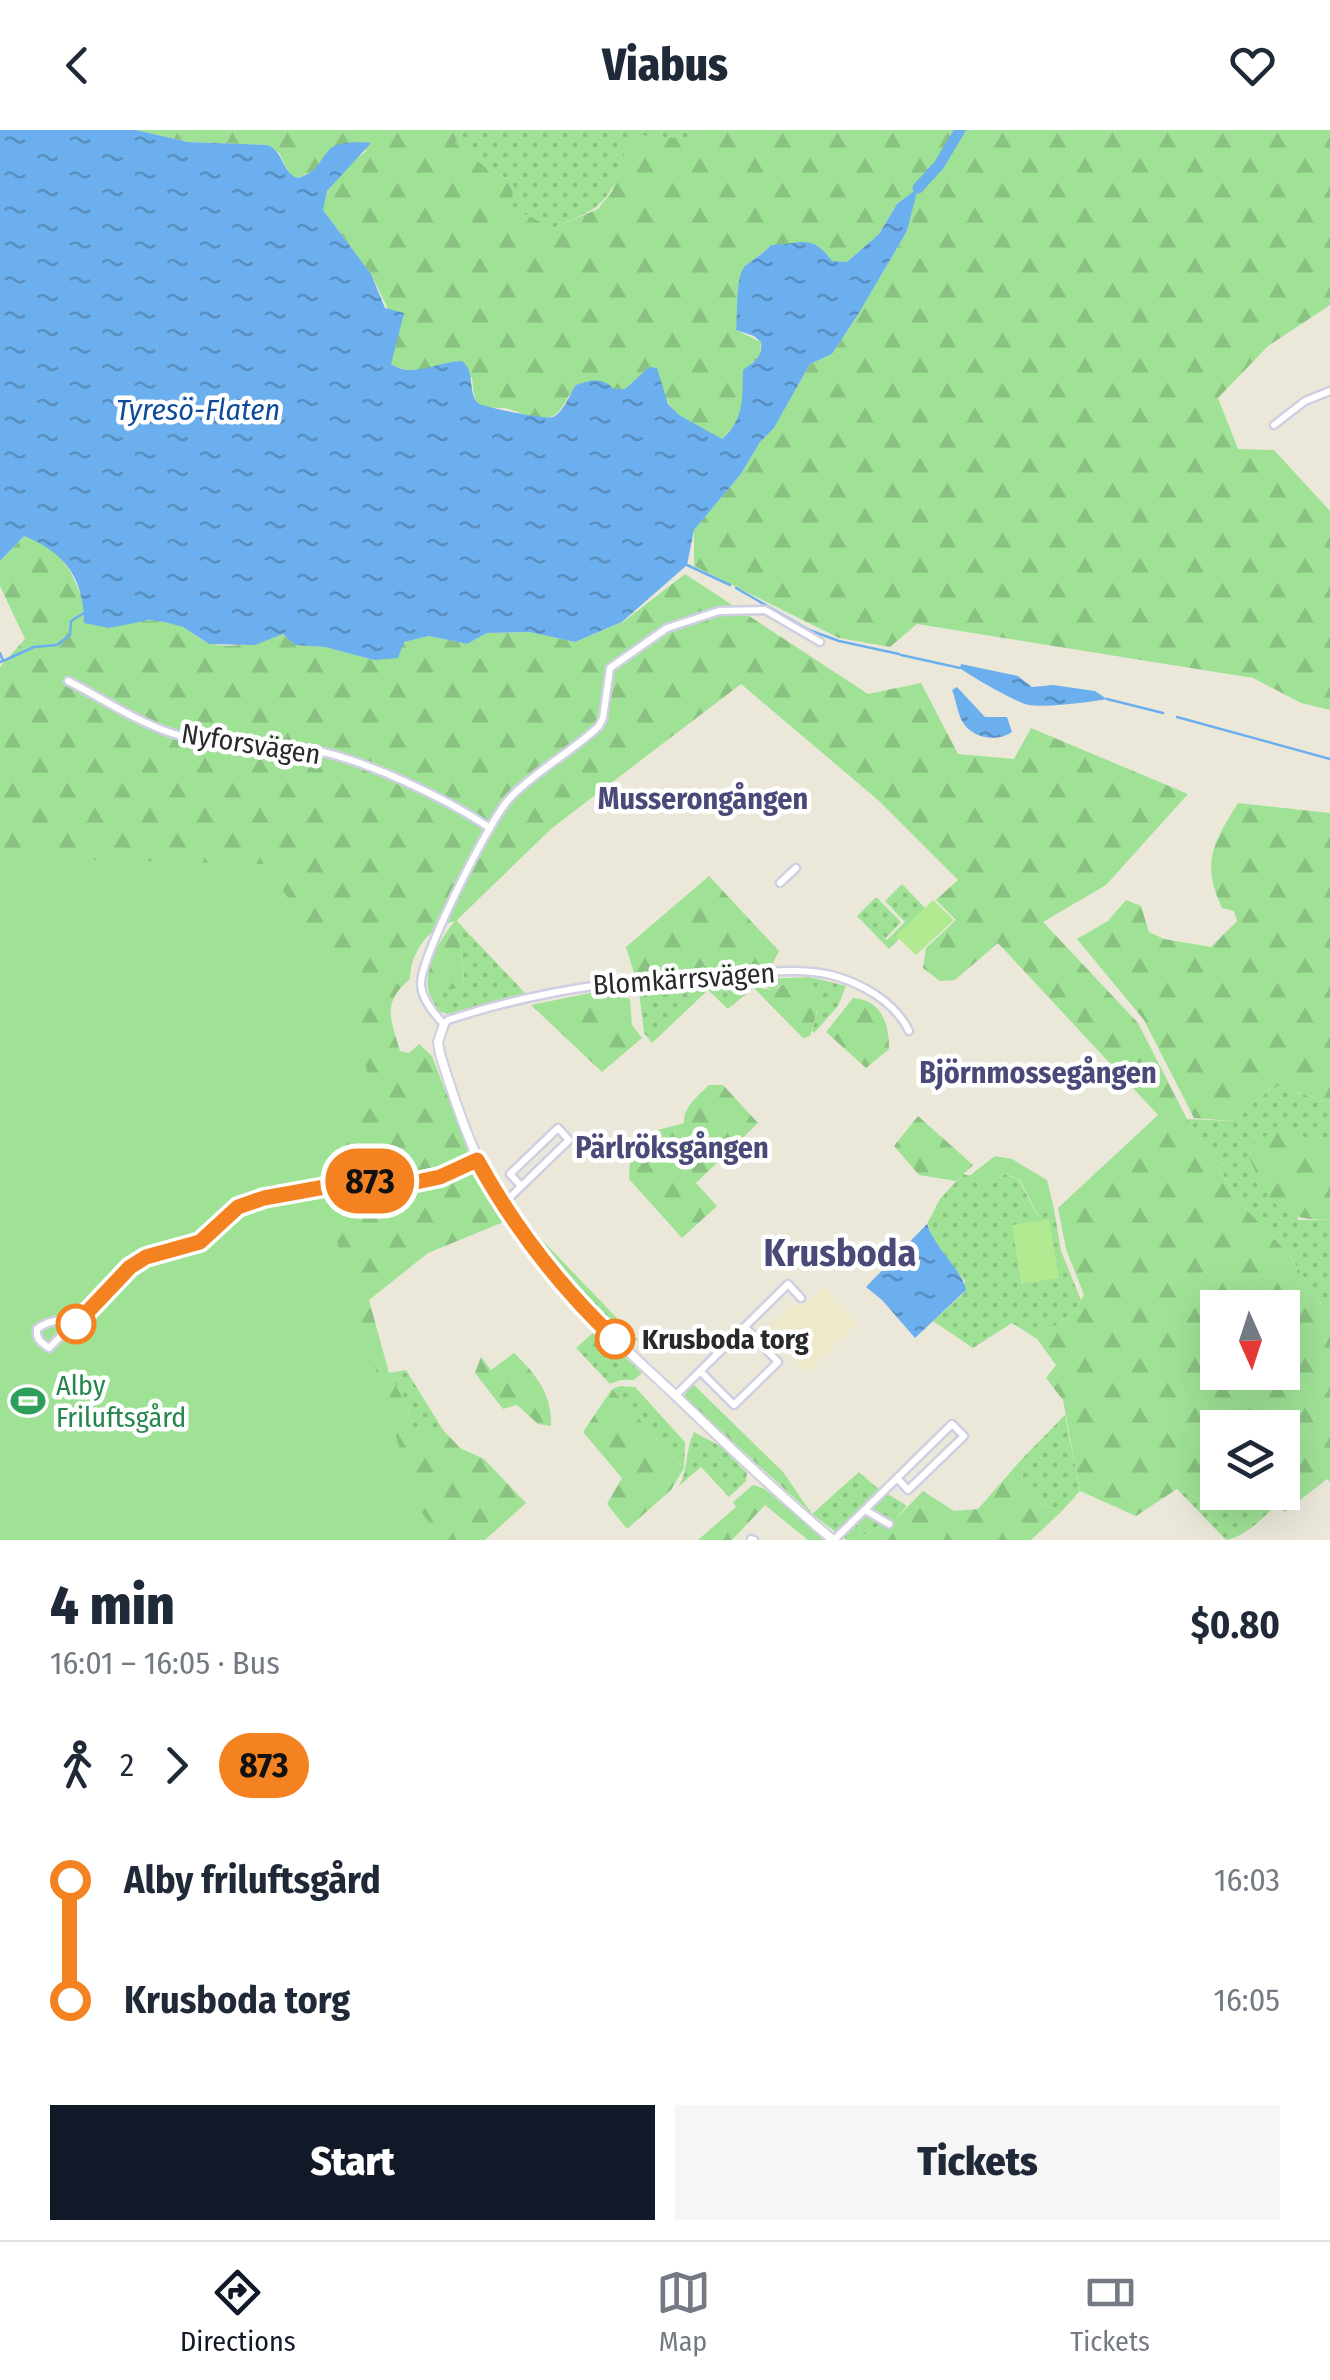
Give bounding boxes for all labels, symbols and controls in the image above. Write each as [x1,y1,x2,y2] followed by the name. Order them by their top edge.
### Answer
[50,38,105,93] icon: back
[602,38,728,92] text: Viabus
[1225,38,1280,93] icon: heart
[116,392,280,428] water label: Tyresö-Flaten
[179,717,323,771] street label: Nyforsvägen
[598,781,808,817] district label: Musserongången
[592,956,776,1002] street label: Blomkärrsvägen
[919,1055,1157,1091] district label: Björnmossegången
[575,1130,769,1166] district label: Pärlröksgången
[312,1148,428,1214] line badge: 873
[345,1160,395,1202] text: 873
[764,1230,917,1276] district label: Krusboda
[1200,1290,1300,1390] north arrow
[1200,1290,1300,1510] map controls
[57,1305,95,1343] unlabelled marker
[596,1320,634,1358] marker: Krusboda torg
[642,1323,809,1356] place label: Krusboda torg
[56,1369,186,1434] place label: Alby Friluftsgård
[9,1382,47,1420] sports icon: Alby Friluftsgård
[1200,1410,1300,1510] button: layers
[50,1573,175,1639] text: 4 min
[1191,1602,1280,1648] text: $0.80
[50,1644,280,1682] text: 16:01 – 16:05 · Bus
[50,1738,105,1793] icon: walk
[149,1738,204,1793] icon: forward
[239,1744,289,1786] text: 873
[120,1746,134,1784] text: 2
[124,1857,381,1903] text: Alby friluftsgård
[1214,1861,1280,1899] text: 16:03
[124,1977,350,2023] text: Krusboda torg
[1214,1981,1280,2019] text: 16:05
[50,2105,655,2220] button: Start
[675,2105,1280,2220] button: Tickets
[180,2265,296,2358] tab: Directions
[656,2265,711,2358] tab: Map
[1070,2265,1150,2358] tab: Tickets

